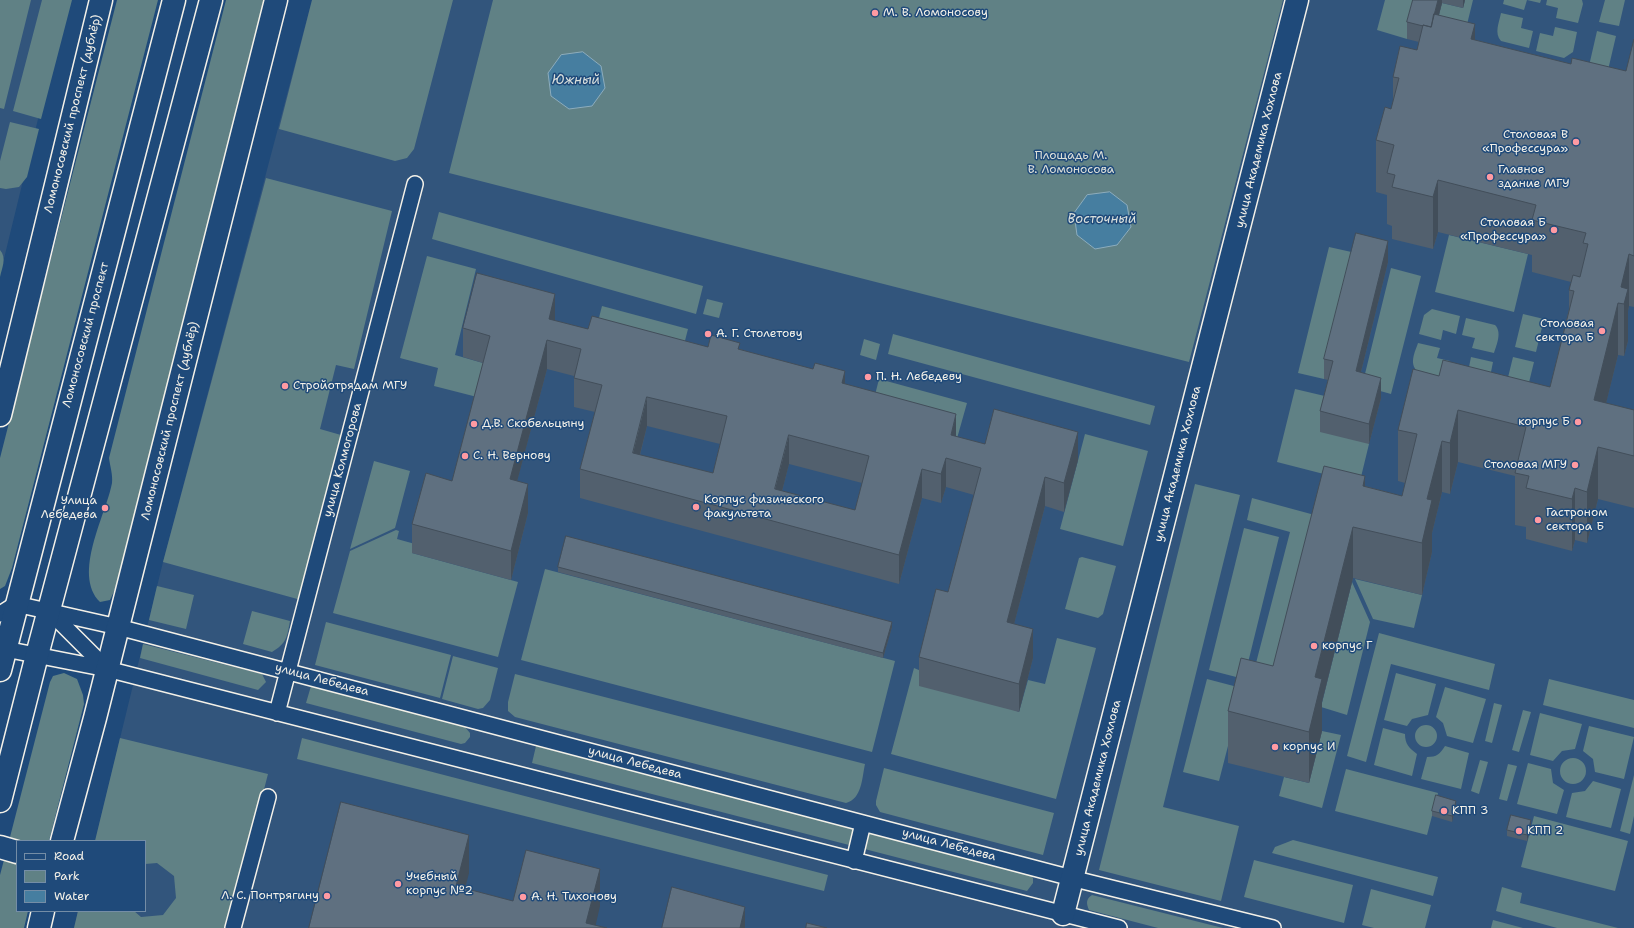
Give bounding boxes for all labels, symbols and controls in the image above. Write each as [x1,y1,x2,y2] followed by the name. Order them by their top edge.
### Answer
[883,6,988,20] place label: М. В. Ломоносову
[870,8,880,18] marker: М. В. Ломоносову
[41,13,105,215] street label: Ломоносовский проспект (дублёр)
[1233,70,1285,230] street label: улица Академика Хохлова
[552,73,600,89] water label: Южный
[1482,128,1568,156] place label: Столовая В «Профессура»
[1571,137,1581,147] marker: Столовая В «Профессура»
[1028,149,1114,177] park label: Площадь М. В. Ломоносова
[1498,163,1570,191] place label: Главное здание МГУ
[1485,172,1495,182] marker: Главное здание МГУ
[1068,212,1136,228] water label: Восточный
[1460,216,1546,244] place label: Столовая Б «Профессура»
[1549,225,1559,235] marker: Столовая Б «Профессура»
[60,261,112,409] street label: Ломоносовский проспект
[1536,317,1594,345] place label: Столовая сектора Б
[138,320,202,522] street label: Ломоносовский проспект (дублёр)
[1597,326,1607,336] marker: Столовая сектора Б
[716,327,803,341] place label: А. Г. Столетову
[703,329,713,339] marker: А. Г. Столетову
[876,370,962,384] place label: П. Н. Лебедеву
[863,372,873,382] marker: П. Н. Лебедеву
[293,379,407,393] place label: Стройотрядам МГУ
[280,381,290,391] marker: Стройотрядам МГУ
[1152,384,1204,544] street label: улица Академика Хохлова
[321,401,365,519] street label: улица Колмогорова
[1518,415,1570,429] place label: корпус Б
[482,417,584,431] place label: Д.В. Скобельцыну
[1573,417,1583,427] marker: корпус Б
[469,419,479,429] marker: Д.В. Скобельцыну
[473,449,551,463] place label: С. Н. Вернову
[460,451,470,461] marker: С. Н. Вернову
[1484,458,1567,472] place label: Столовая МГУ
[1570,460,1580,470] marker: Столовая МГУ
[704,493,824,521] place label: Корпус физического факультета
[41,494,97,522] place label: Улица Лебедева
[691,502,701,512] marker: Корпус физического факультета
[100,503,110,513] marker: Улица Лебедева
[1546,506,1608,534] place label: Гастроном сектора Б
[1533,515,1543,525] marker: Гастроном сектора Б
[1322,639,1372,653] place label: корпус Г
[1309,641,1319,651] marker: корпус Г
[274,661,370,699] street label: улица Лебедева
[1072,698,1124,858] street label: улица Академика Хохлова
[1283,740,1335,754] place label: корпус И
[1270,742,1280,752] marker: корпус И
[587,744,683,782] street label: улица Лебедева
[1452,804,1488,818] place label: КПП 3
[1439,806,1449,816] marker: КПП 3
[1527,824,1563,838] place label: КПП 2
[901,826,997,864] street label: улица Лебедева
[1514,826,1524,836] marker: КПП 2
[16,840,146,912] legend
[54,848,84,864] text: Road
[54,868,80,884] text: Park
[406,870,473,898] place label: Учебный корпус №2
[393,879,403,889] marker: Учебный корпус №2
[54,888,89,904] text: Water
[221,889,319,903] place label: Л. С. Понтрягину
[531,890,617,904] place label: А. Н. Тихонову
[322,891,332,901] marker: Л. С. Понтрягину
[518,892,528,902] marker: А. Н. Тихонову

